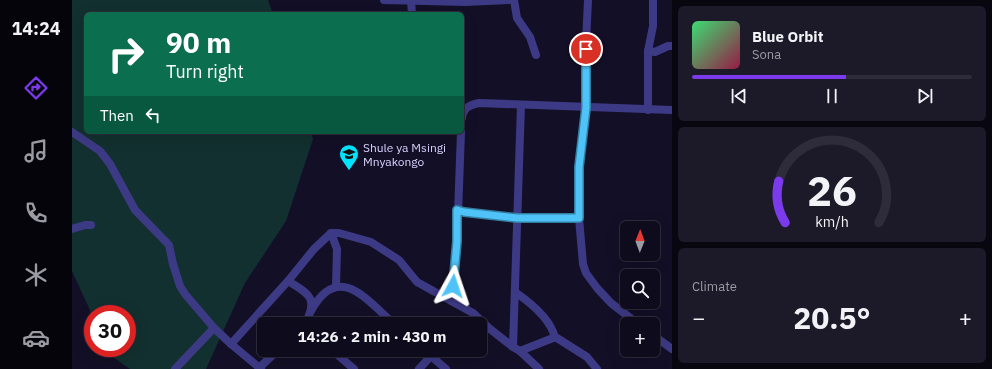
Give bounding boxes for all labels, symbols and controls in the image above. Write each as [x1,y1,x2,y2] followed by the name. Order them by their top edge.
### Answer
[11,17,61,40] text: 14:24
[166,24,231,61] text: 90 m
[752,27,823,46] text: Blue Orbit
[100,28,152,80] icon: right
[569,32,603,66] pin
[575,38,597,60] icon: arrive
[752,46,781,63] text: Sona
[166,60,244,83] text: Turn right
[22,74,50,102] icon: directions
[728,85,750,107] icon: previous
[821,85,843,107] icon: pause
[914,85,936,107] icon: next
[142,104,164,126] icon: left
[100,106,134,125] text: Then
[22,137,50,165] icon: music
[363,140,446,169] place label: Shule ya Msingi Mnyakongo
[338,143,360,171] school or university icon: Shule ya Msingi Mnyakongo
[807,162,857,216] text: 26
[22,199,50,227] icon: phone
[815,211,849,230] text: km/h
[620,221,660,261] north arrow
[620,221,660,357] map controls
[22,261,50,289] icon: climate
[432,265,474,307] position arrow
[620,269,660,309] button: search
[692,278,737,295] text: Climate
[793,298,871,337] text: 20.5°
[692,303,705,332] text: −
[959,303,972,332] text: +
[84,305,136,357] speed limit sign: 30
[620,317,660,357] button: +
[22,324,50,352] icon: car
[298,327,446,346] text: 14:26 · 2 min · 430 m

